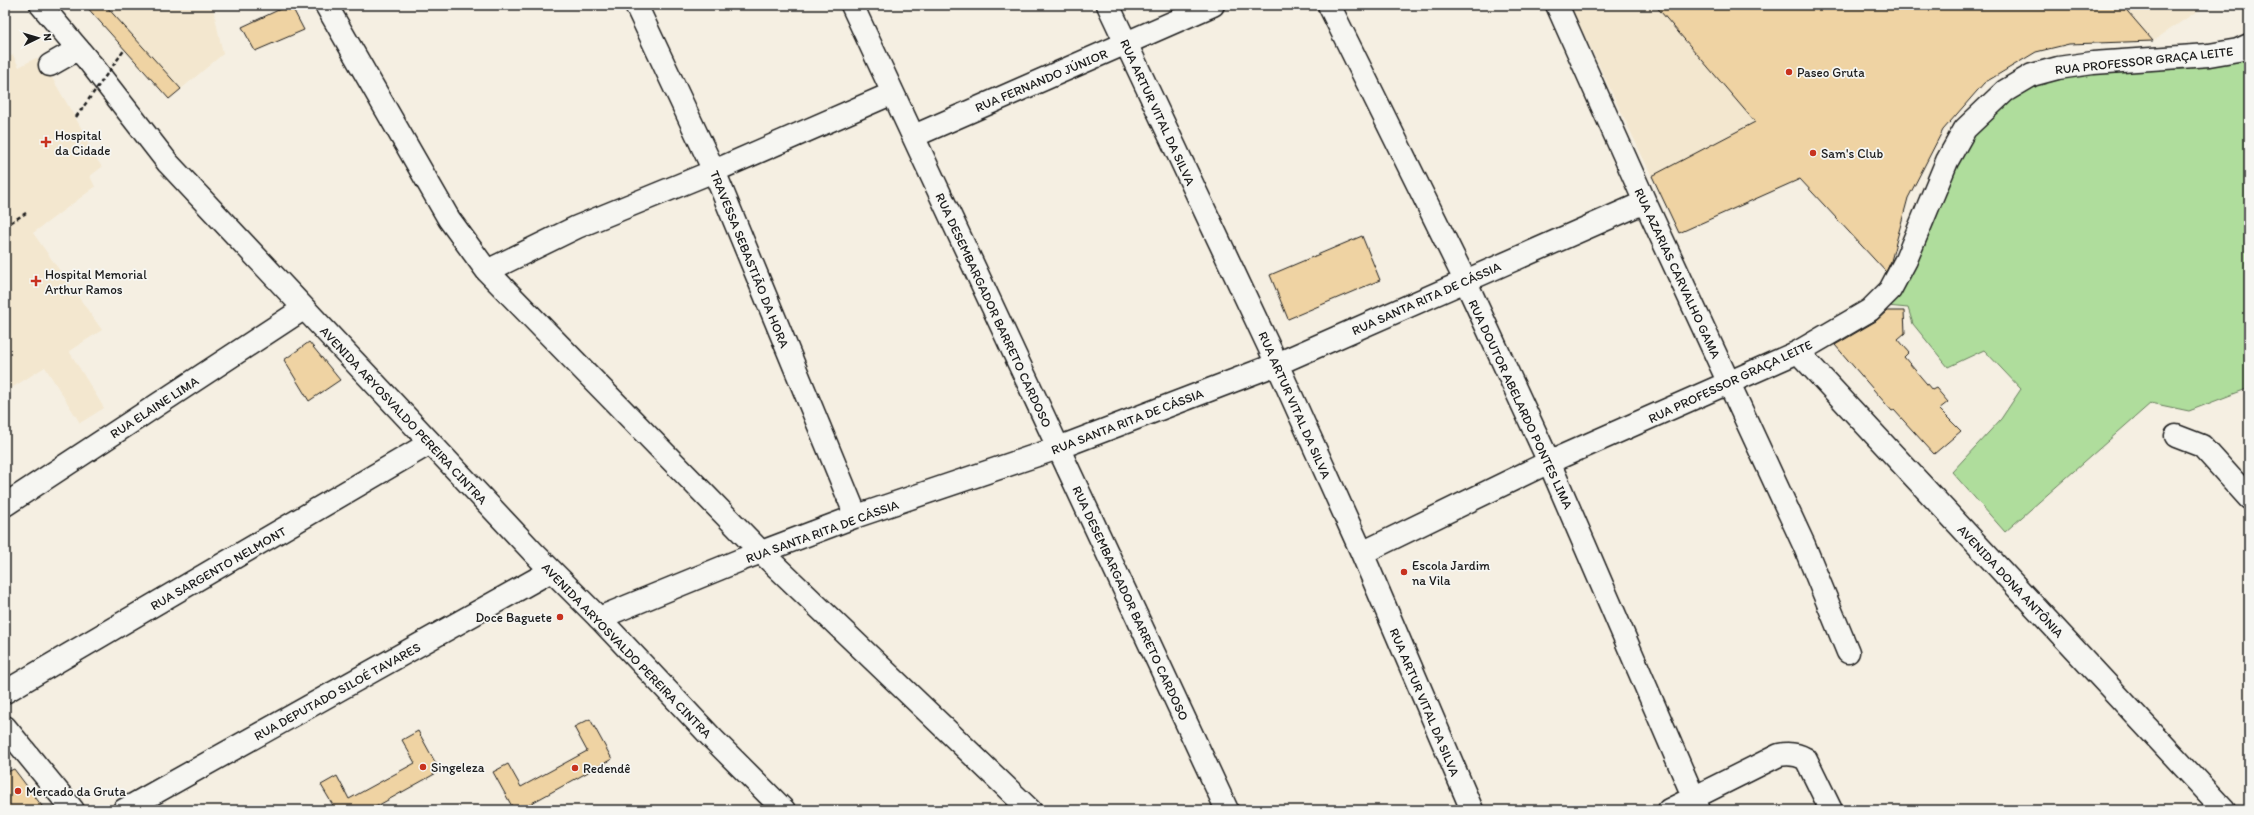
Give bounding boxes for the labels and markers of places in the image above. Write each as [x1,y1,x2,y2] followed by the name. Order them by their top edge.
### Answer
[1797,65,1865,80] place label: Paseo Gruta
[1784,67,1794,77] marker: Paseo Gruta
[55,128,111,158] place label: Hospital da Cidade
[40,136,52,148] marker: Hospital da Cidade
[1821,146,1883,161] place label: Sam's Club
[1808,148,1818,158] marker: Sam's Club
[45,267,147,297] place label: Hospital Memorial Arthur Ramos
[30,275,42,287] marker: Hospital Memorial Arthur Ramos
[1412,558,1490,588] place label: Escola Jardim na Vila
[1399,567,1409,577] marker: Escola Jardim na Vila
[475,610,552,625] place label: Doce Baguete
[555,612,565,622] marker: Doce Baguete
[431,760,485,775] place label: Singeleza
[583,761,631,776] place label: Redendê
[418,762,428,772] marker: Singeleza
[570,763,580,773] marker: Redendê
[26,784,126,799] place label: Mercado da Gruta
[13,786,23,796] marker: Mercado da Gruta

